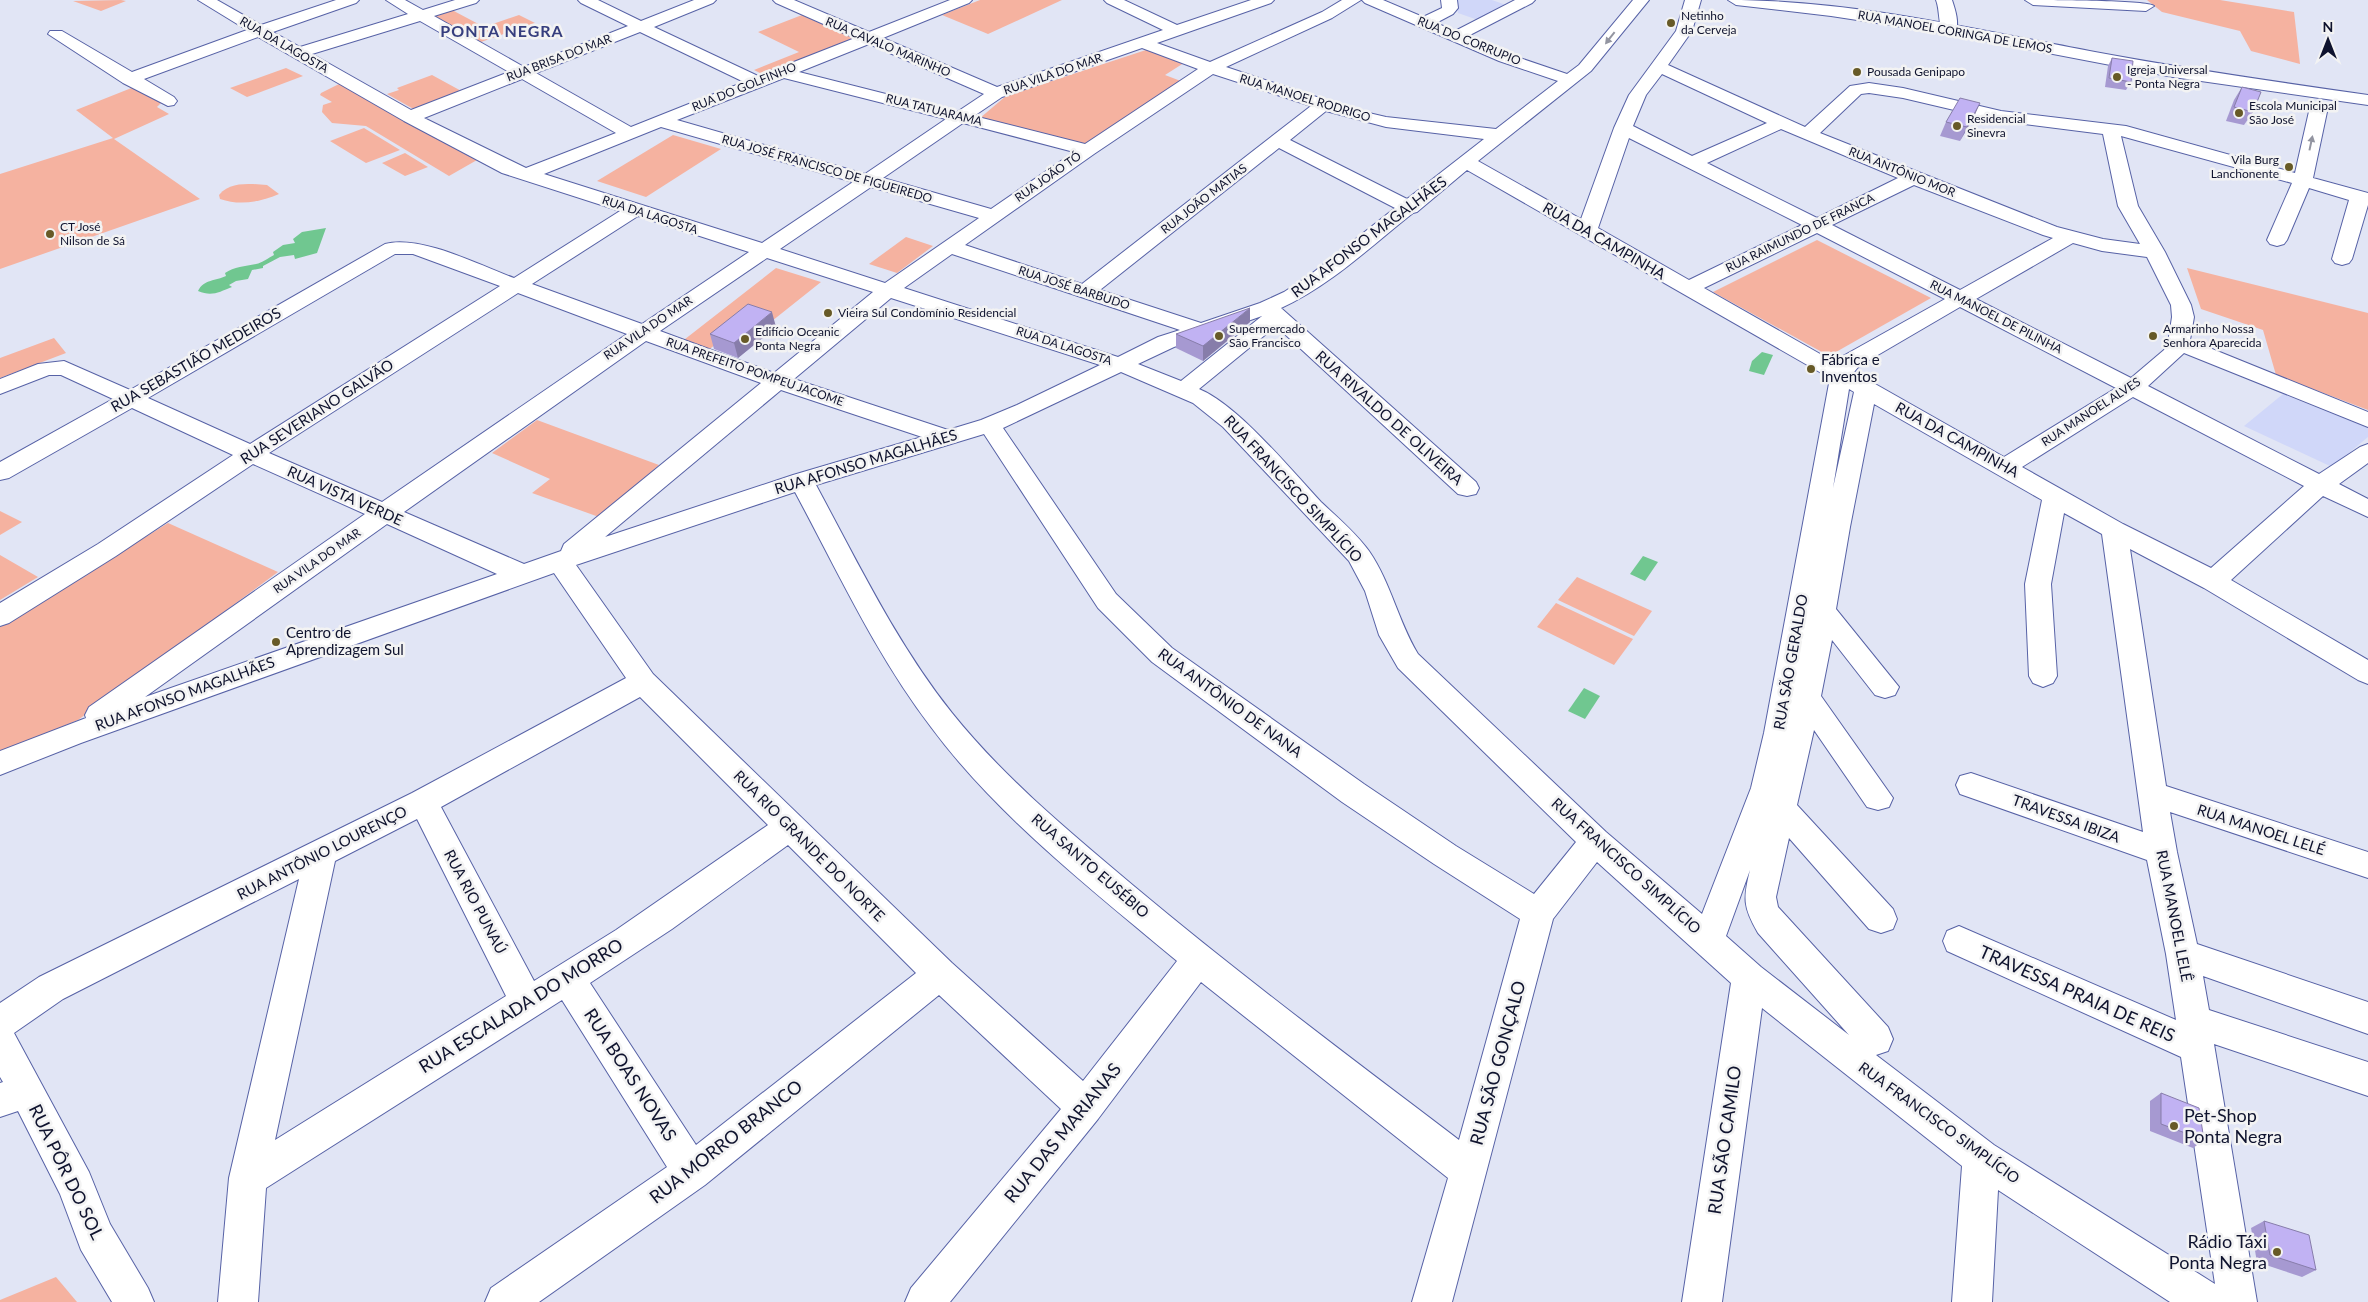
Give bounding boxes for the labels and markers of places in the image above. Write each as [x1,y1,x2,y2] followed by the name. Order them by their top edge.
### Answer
[1681,8,1737,37] place label: Netinho da Cerveja
[1665,17,1677,29] marker: Netinho da Cerveja
[2127,62,2208,91] place label: Igreja Universal - Ponta Negra
[1867,64,1965,79] place label: Pousada Genipapo
[1851,66,1863,78] marker: Pousada Genipapo
[2111,71,2123,83] marker: Igreja Universal - Ponta Negra
[2249,98,2337,127] place label: Escola Municipal São José
[2233,107,2245,119] marker: Escola Municipal São José
[1967,111,2026,140] place label: Residencial Sinevra
[1951,120,1963,132] marker: Residencial Sinevra
[2211,152,2279,181] place label: Vila Burg Lanchonente
[2283,161,2295,173] marker: Vila Burg Lanchonente
[60,219,125,248] place label: CT José Nilson de Sá
[44,228,56,240] marker: CT José Nilson de Sá
[838,305,1016,320] place label: Vieira Sul Condomínio Residencial
[822,307,834,319] marker: Vieira Sul Condomínio Residencial
[1229,321,1305,350] place label: Supermercado São Francisco
[2163,321,2261,350] place label: Armarinho Nossa Senhora Aparecida
[755,324,840,353] place label: Edifício Oceanic Ponta Negra
[1213,330,1225,342] marker: Supermercado São Francisco
[2147,330,2159,342] marker: Armarinho Nossa Senhora Aparecida
[739,333,751,345] marker: Edifício Oceanic Ponta Negra
[1821,350,1880,385] place label: Fábrica e Inventos
[1805,363,1817,375] marker: Fábrica e Inventos
[286,623,404,658] place label: Centro de Aprendizagem Sul
[270,636,282,648] marker: Centro de Aprendizagem Sul
[2184,1104,2282,1147] place label: Pet-Shop Ponta Negra
[2168,1120,2180,1132] marker: Pet-Shop Ponta Negra
[2169,1230,2267,1273] place label: Rádio Táxi Ponta Negra
[2271,1246,2283,1258] marker: Rádio Táxi Ponta Negra

